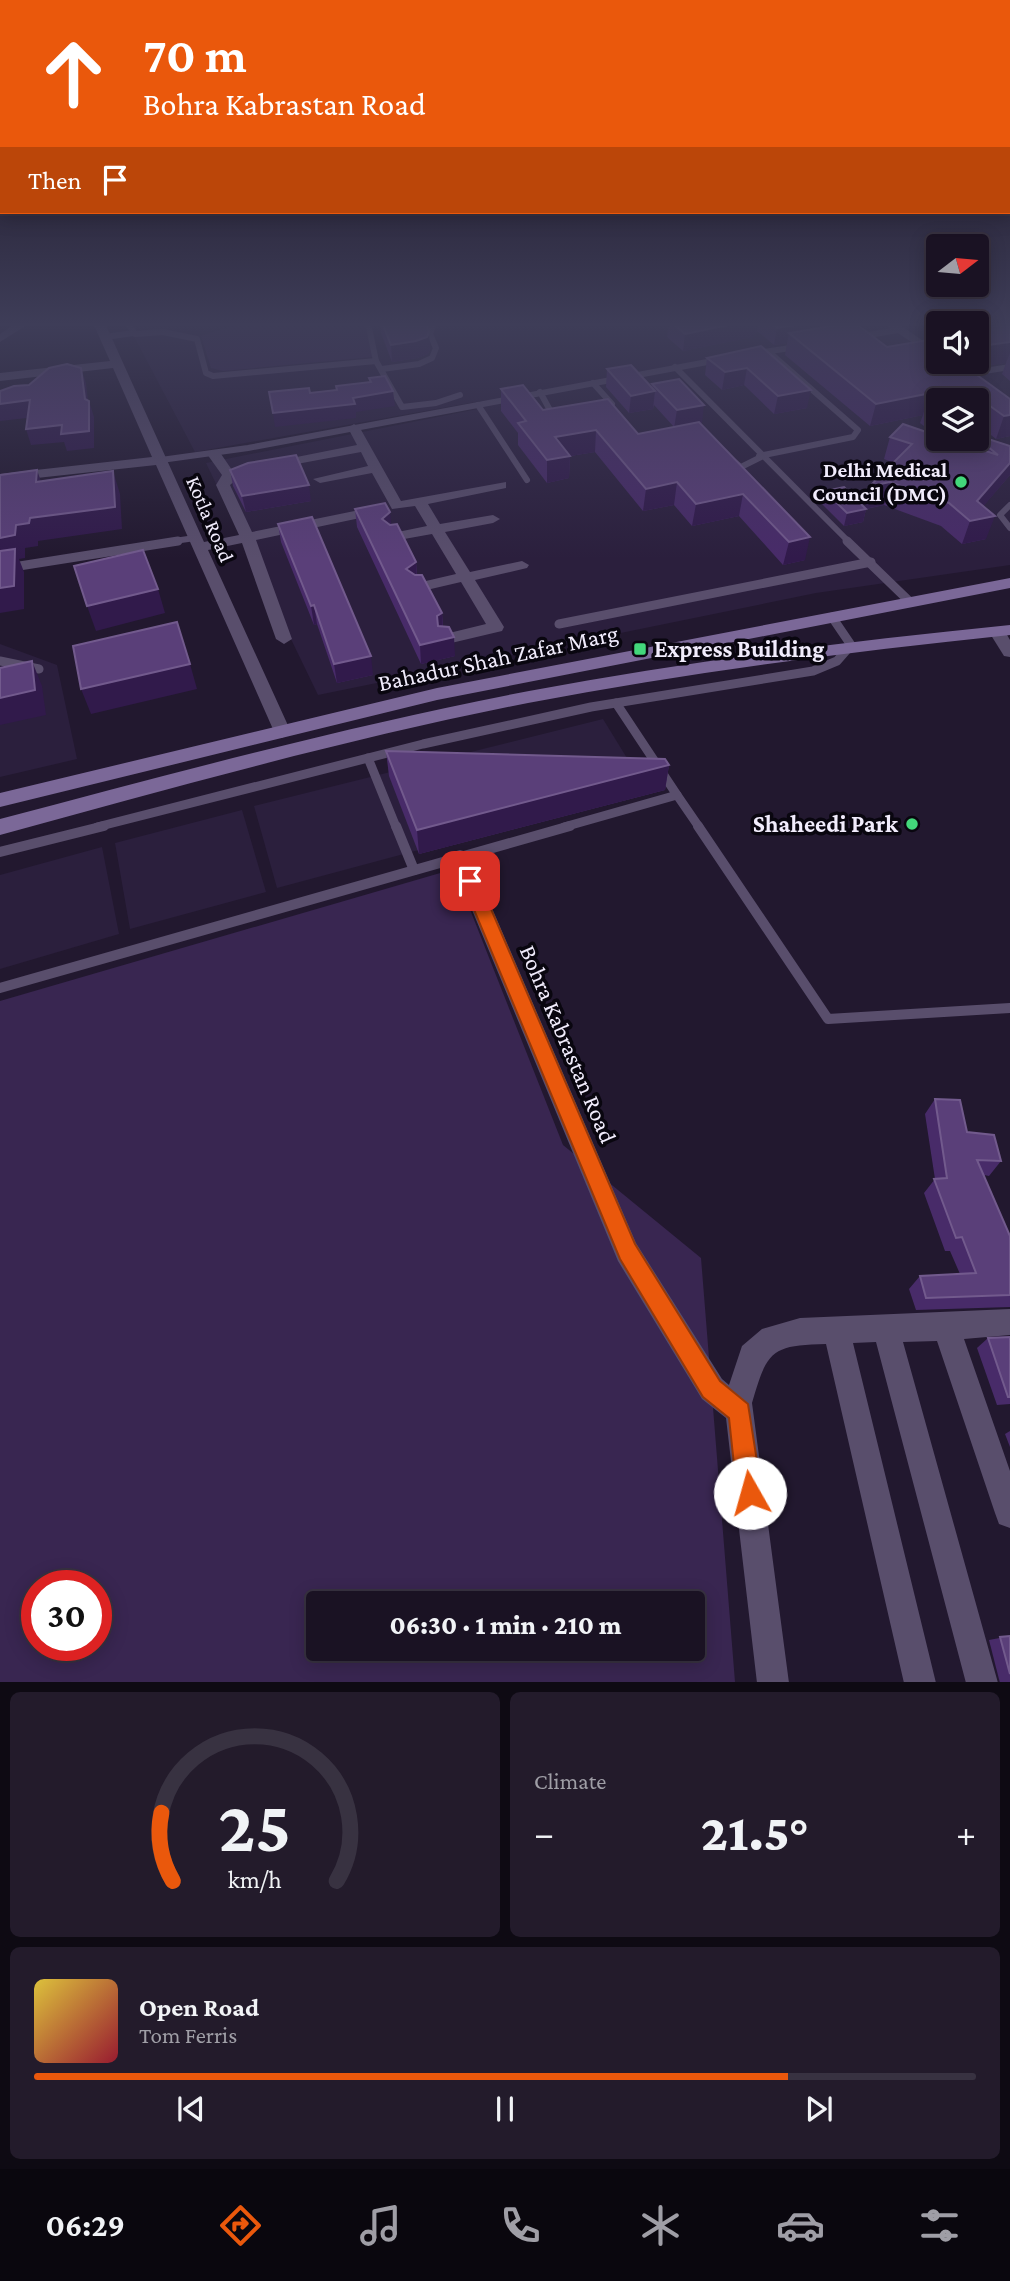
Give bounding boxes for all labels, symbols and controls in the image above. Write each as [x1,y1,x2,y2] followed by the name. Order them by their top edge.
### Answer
[28,28,119,119] icon: ahead
[143,28,247,83] text: 70 m
[143,86,426,122] text: Bohra Kabrastan Road
[96,161,134,199] icon: arrive
[28,166,82,195] text: Then
[926,234,989,298] north arrow
[926,234,989,451] map controls
[926,311,989,374] button: sound
[926,388,989,451] button: layers
[812,458,947,506] place label: Delhi Medical Council (DMC)
[181,472,239,566] street label: Kotla Road
[953,474,969,490] marker: Delhi Medical Council (DMC)
[375,619,621,696] street label: Bahadur Shah Zafar Marg
[654,635,825,662] place label: Express Building
[632,641,648,657] marker: Express Building
[753,810,899,837] place label: Shaheedi Park
[904,816,920,832] marker: Shaheedi Park
[440,851,500,911] pin
[451,862,489,900] icon: arrive
[515,941,622,1147] street label: Bohra Kabrastan Road
[713,1456,787,1530] position arrow
[21,1570,112,1661] speed limit sign: 30
[390,1611,621,1640] text: 06:30 · 1 min · 210 m
[534,1768,606,1794] text: Climate
[219,1786,291,1867] text: 25
[701,1803,809,1861] text: 21.5°
[534,1812,554,1854] text: −
[956,1812,976,1854] text: +
[228,1865,282,1892] text: km/h
[139,1993,259,2022] text: Open Road
[139,2022,237,2048] text: Tom Ferris
[172,2090,210,2128] icon: previous
[486,2090,524,2128] icon: pause
[800,2090,838,2128] icon: next
[216,2201,265,2250] icon: directions
[356,2201,405,2250] icon: music
[496,2201,545,2250] icon: phone
[636,2201,685,2250] icon: climate
[776,2201,825,2250] icon: car
[915,2201,964,2250] icon: filters
[45,2207,125,2243] text: 06:29

